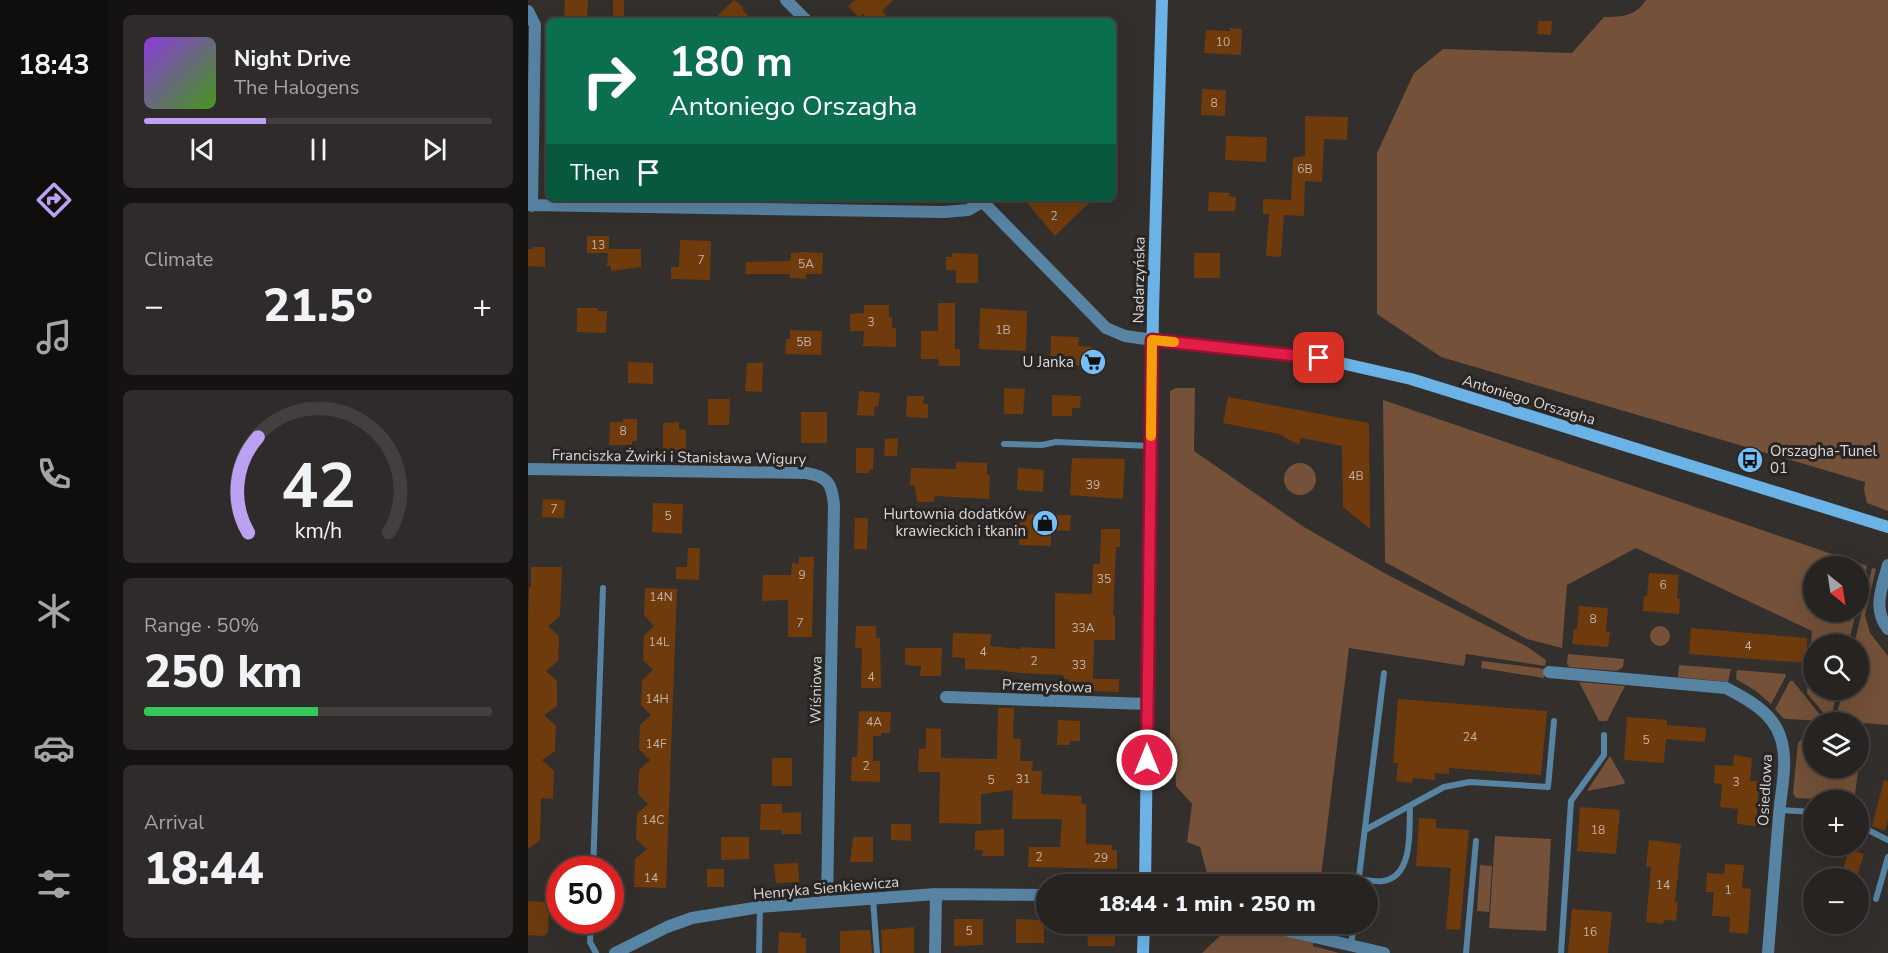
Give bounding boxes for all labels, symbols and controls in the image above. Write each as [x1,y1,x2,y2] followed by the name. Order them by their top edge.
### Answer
[669,34,793,91] text: 180 m
[1216,34,1230,50] house number: 10
[570,42,648,120] icon: right
[234,44,351,74] text: Night Drive
[18,47,90,84] text: 18:43
[234,74,359,101] text: The Halogens
[669,88,917,125] text: Antoniego Orszagha
[1210,95,1218,111] house number: 8
[186,133,219,166] icon: previous
[302,133,335,166] icon: pause
[418,133,451,166] icon: next
[632,156,665,189] icon: arrive
[570,158,620,188] text: Then
[1297,161,1313,177] house number: 6B
[33,179,75,221] icon: directions
[1050,208,1058,224] house number: 2
[1128,236,1150,324] street label: Nadarzyńska
[591,237,605,253] house number: 13
[144,246,213,273] text: Climate
[697,252,705,268] house number: 7
[798,256,814,272] house number: 5A
[263,276,373,337] text: 21.5°
[144,284,164,329] text: −
[472,284,492,329] text: +
[867,314,875,330] house number: 3
[33,316,75,358] icon: music
[995,322,1011,338] house number: 1B
[1293,332,1344,383] pin
[796,334,812,350] house number: 5B
[1302,341,1335,374] icon: arrive
[1078,347,1108,377] supermarket icon: U Janka
[1023,352,1074,372] place label: U Janka
[1460,370,1598,430] street label: Antoniego Orszagha
[619,423,627,439] house number: 8
[1770,441,1878,478] place label: Orszagha-Tunel 01
[281,445,355,530] text: 42
[552,445,807,469] street label: Franciszka Żwirki i Stanisława Wigury
[1735,445,1765,475] bus stop icon: Orszagha-Tunel 01
[33,453,75,495] icon: phone
[1348,468,1364,484] house number: 4B
[1086,477,1100,493] house number: 39
[550,501,558,517] house number: 7
[883,504,1026,541] place label: Hurtownia dodatków krawieckich i tkanin
[664,508,672,524] house number: 5
[1030,508,1060,538] shop icon: Hurtownia dodatków krawieckich i tkanin
[294,517,342,547] text: km/h
[1803,556,1869,622] north arrow
[1803,556,1869,934] map controls
[798,567,806,583] house number: 9
[1097,571,1111,587] house number: 35
[1659,577,1667,593] house number: 6
[649,589,673,605] house number: 14N
[33,590,75,632] icon: climate
[1589,611,1597,627] house number: 8
[144,612,259,639] text: Range · 50%
[796,615,804,631] house number: 7
[1071,620,1095,636] house number: 33A
[649,634,670,650] house number: 14L
[1803,634,1869,700] button: search
[1744,638,1752,654] house number: 4
[144,642,303,703] text: 250 km
[979,644,987,660] house number: 4
[1030,653,1038,669] house number: 2
[805,656,827,724] street label: Wiśniowa
[1072,657,1086,673] house number: 33
[867,669,875,685] house number: 4
[1002,674,1092,698] street label: Przemysłowa
[645,691,669,707] house number: 14H
[1803,712,1869,778] button: layers
[866,714,882,730] house number: 4A
[33,727,75,769] icon: car
[1115,728,1179,792] position arrow
[1463,729,1477,745] house number: 24
[1642,732,1650,748] house number: 5
[646,736,667,752] house number: 14F
[1753,754,1777,826] street label: Osiedlowa
[862,758,870,774] house number: 2
[1016,771,1030,787] house number: 31
[987,772,995,788] house number: 5
[1732,774,1740,790] house number: 3
[1803,790,1869,856] button: +
[144,809,204,836] text: Arrival
[642,812,664,828] house number: 14C
[1591,822,1605,838] house number: 18
[144,839,264,900] text: 18:44
[1035,849,1043,865] house number: 2
[1094,850,1108,866] house number: 29
[546,856,624,934] speed limit sign: 50
[33,863,75,905] icon: filters
[1803,868,1869,934] button: −
[644,870,658,886] house number: 14
[752,872,900,904] street label: Henryka Sienkiewicza
[1656,877,1670,893] house number: 14
[1724,882,1732,898] house number: 1
[1098,889,1316,919] text: 18:44 · 1 min · 250 m
[965,923,973,939] house number: 5
[1583,924,1597,940] house number: 16

